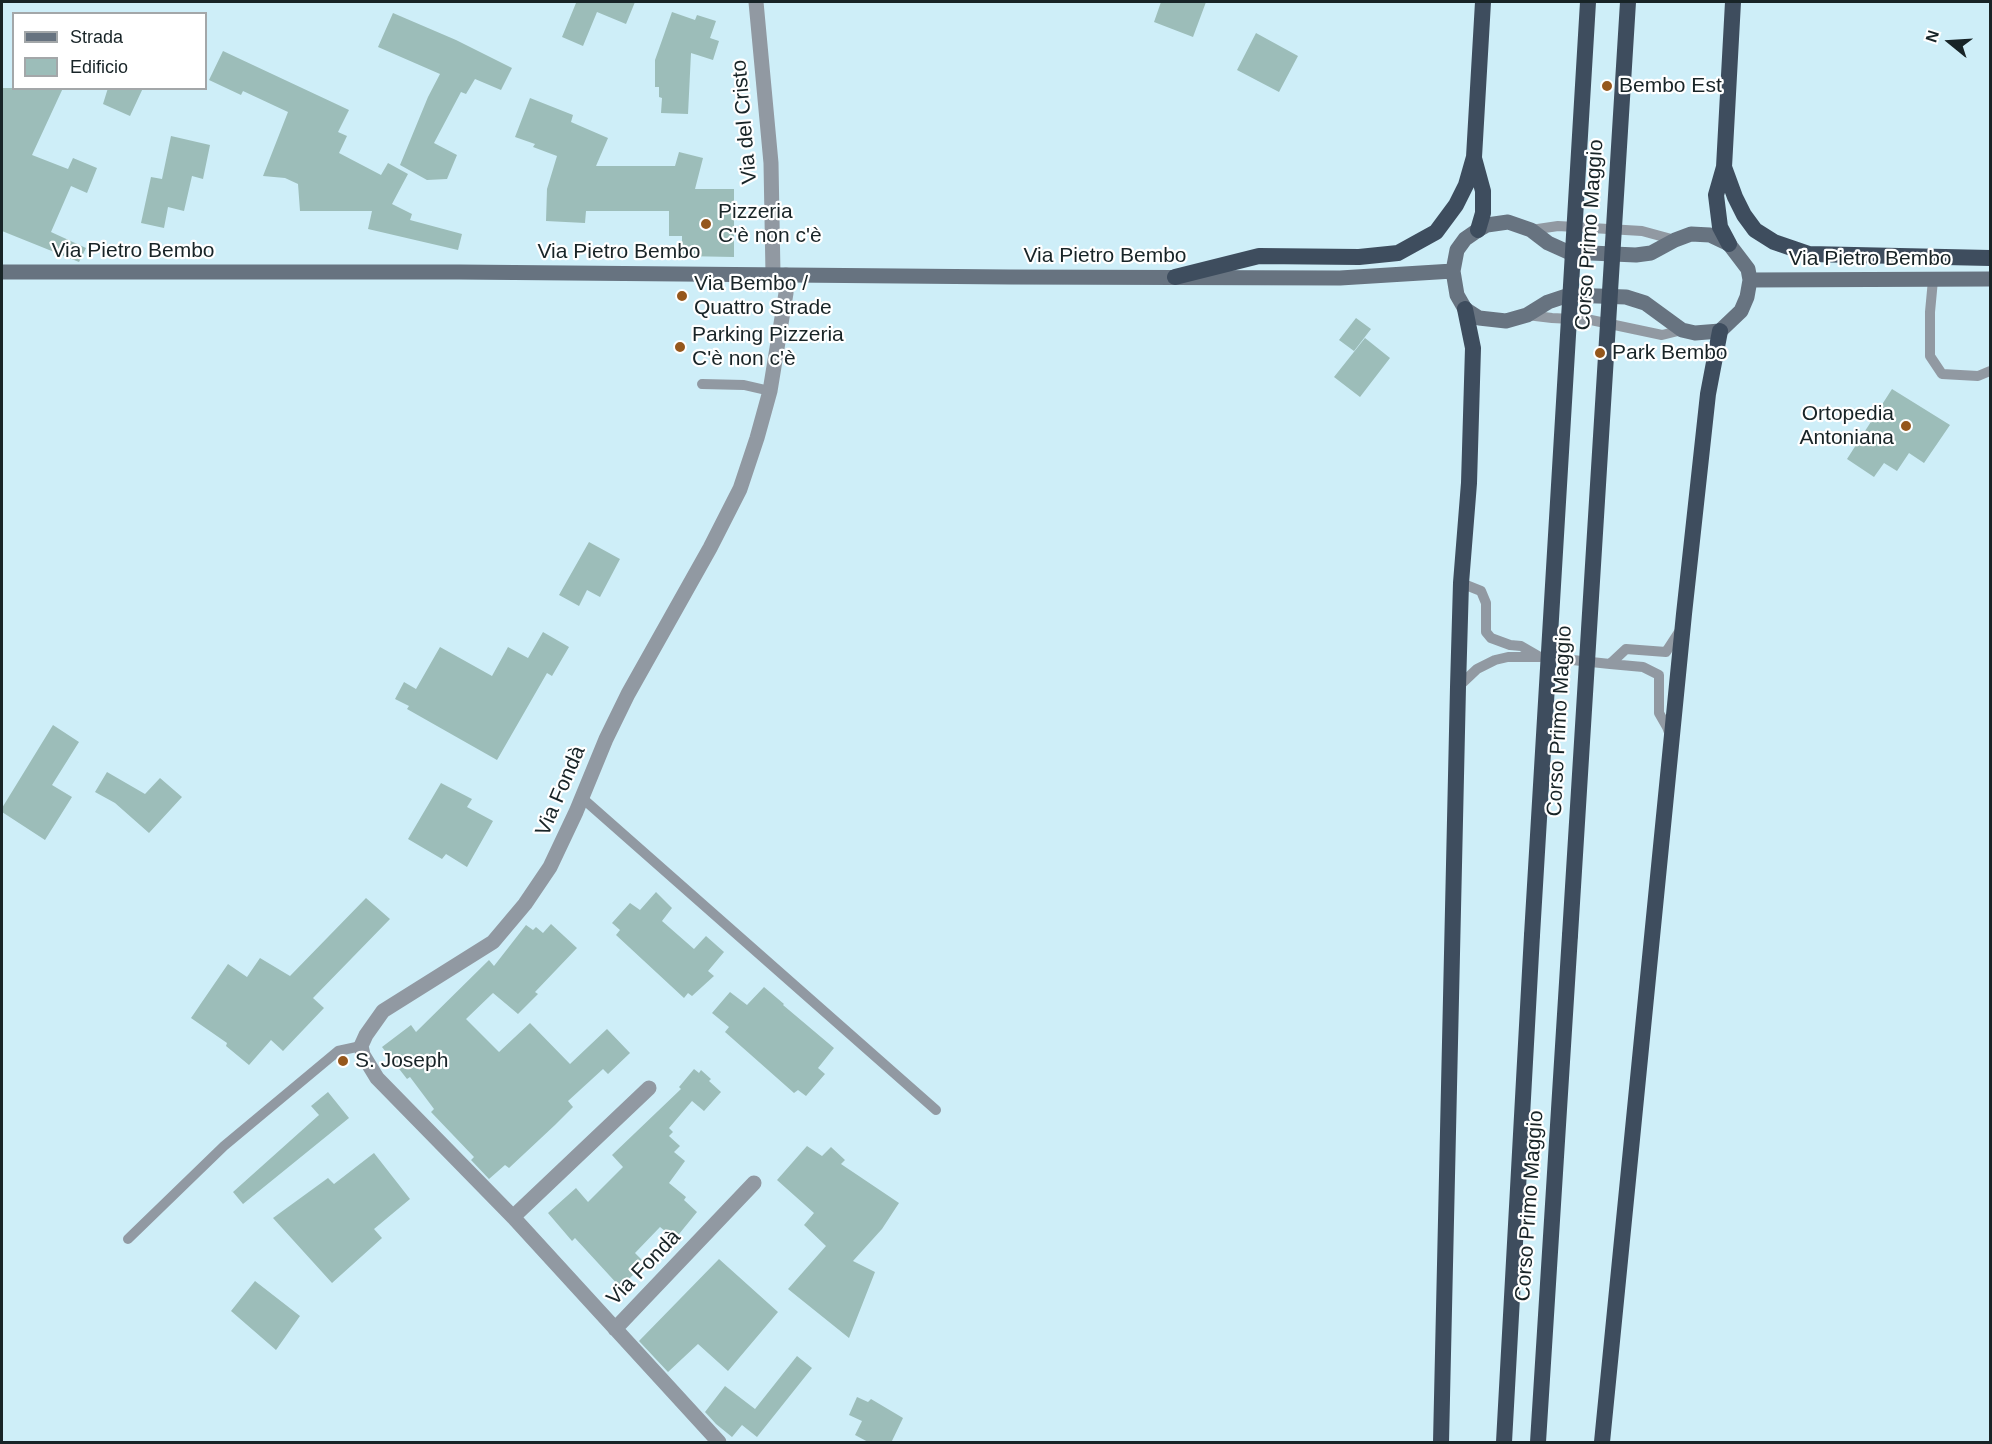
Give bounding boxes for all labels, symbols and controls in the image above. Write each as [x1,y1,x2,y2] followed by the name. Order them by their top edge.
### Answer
[12,12,207,90] legend
[1920,12,1980,72] north arrow
[70,27,123,47] text: Strada
[1923,28,1942,44] text: N
[70,57,128,77] text: Edificio
[727,59,763,185] street label: Via del Cristo
[1619,73,1722,99] place label: Bembo Est
[1600,79,1614,93] marker: Bembo Est
[1571,139,1609,331] street label: Corso Primo Maggio
[718,199,822,249] place label: Pizzeria C'è non c'è
[699,217,713,231] marker: Pizzeria C'è non c'è
[51,238,215,264] street label: Via Pietro Bembo
[537,239,701,265] street label: Via Pietro Bembo
[1023,243,1187,269] street label: Via Pietro Bembo
[1788,246,1952,272] street label: Via Pietro Bembo
[694,271,832,321] place label: Via Bembo / Quattro Strade
[675,289,689,303] marker: Via Bembo / Quattro Strade
[692,322,844,372] place label: Parking Pizzeria C'è non c'è
[673,340,687,354] marker: Parking Pizzeria C'è non c'è
[1612,340,1728,366] place label: Park Bembo
[1593,346,1607,360] marker: Park Bembo
[1799,401,1894,451] place label: Ortopedia Antoniana
[1899,419,1913,433] marker: Ortopedia Antoniana
[1542,625,1578,817] street label: Corso Primo Maggio
[531,742,591,840] street label: Via Fondà
[355,1048,448,1074] place label: S. Joseph
[336,1054,350,1068] marker: S. Joseph
[1511,1110,1549,1302] street label: Corso Primo Maggio
[602,1225,686,1311] street label: Via Fondà

